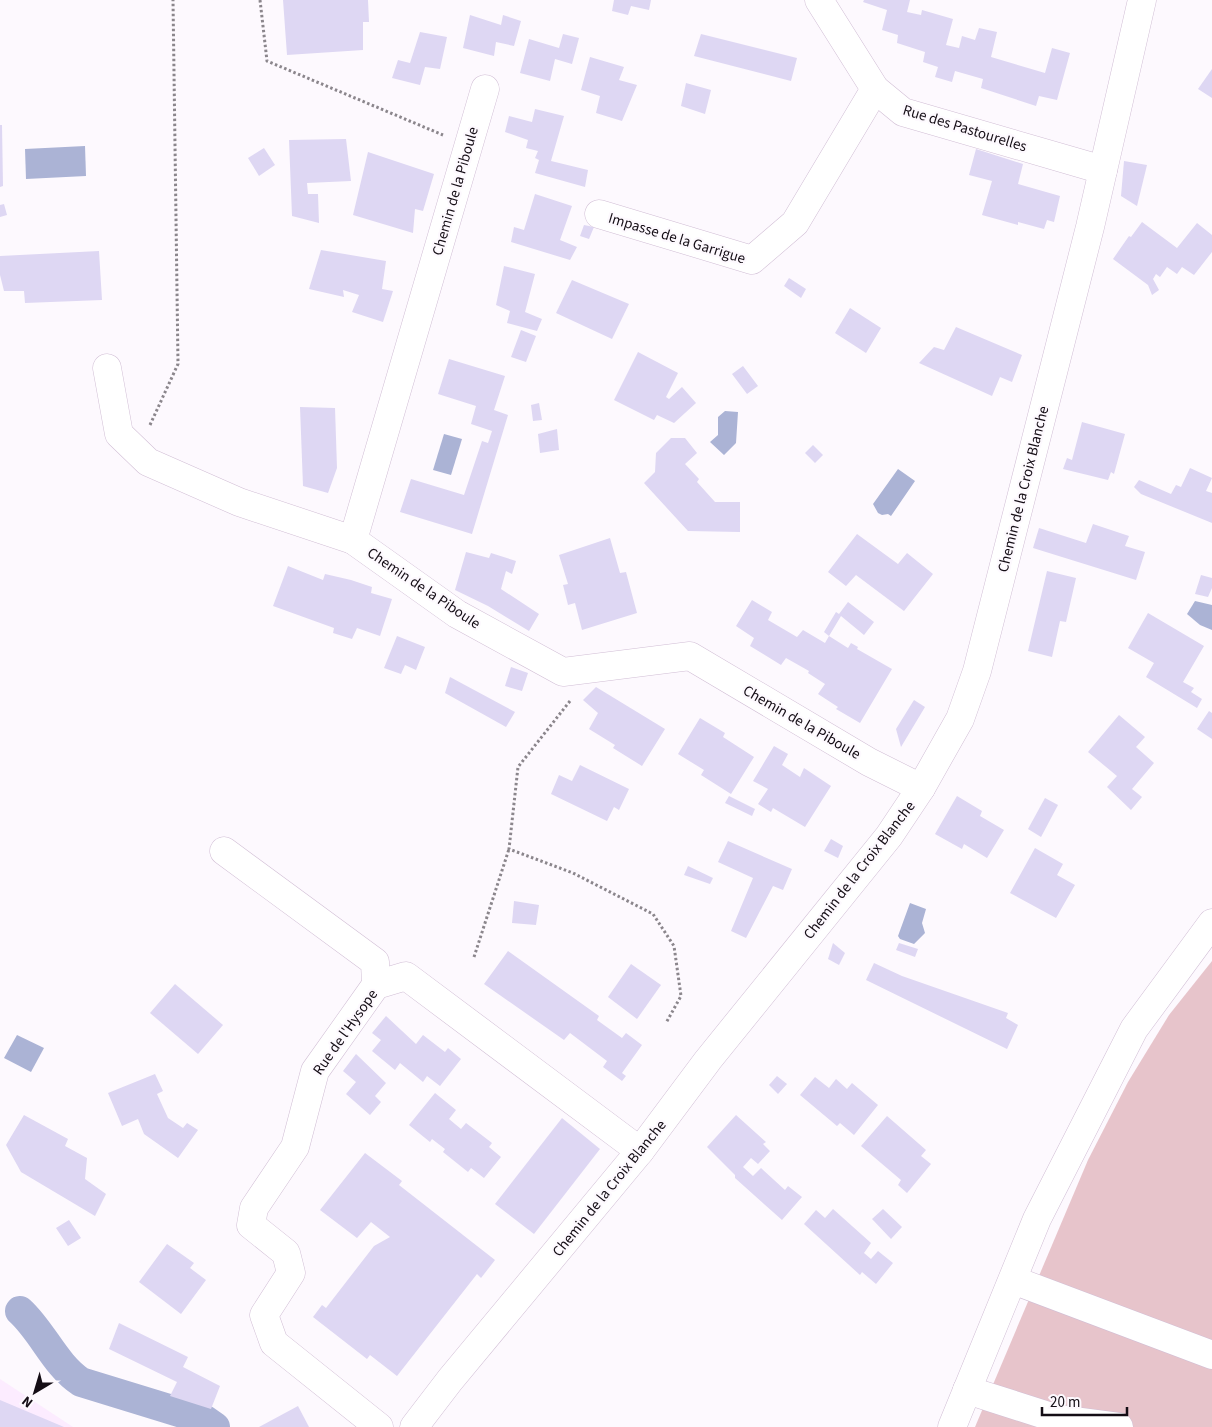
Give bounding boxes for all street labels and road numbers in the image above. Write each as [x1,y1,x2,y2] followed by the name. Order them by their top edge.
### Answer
[900,100,1029,157] street label: Rue des Pastourelles
[427,124,484,258] street label: Chemin de la Piboule
[606,208,748,269] street label: Impasse de la Garrigue
[993,404,1054,574] street label: Chemin de la Croix Blanche
[363,543,485,634] street label: Chemin de la Piboule
[739,680,864,765] street label: Chemin de la Piboule
[799,797,920,944] street label: Chemin de la Croix Blanche
[308,985,383,1079] street label: Rue de l'Hysope
[548,1115,671,1261] street label: Chemin de la Croix Blanche

